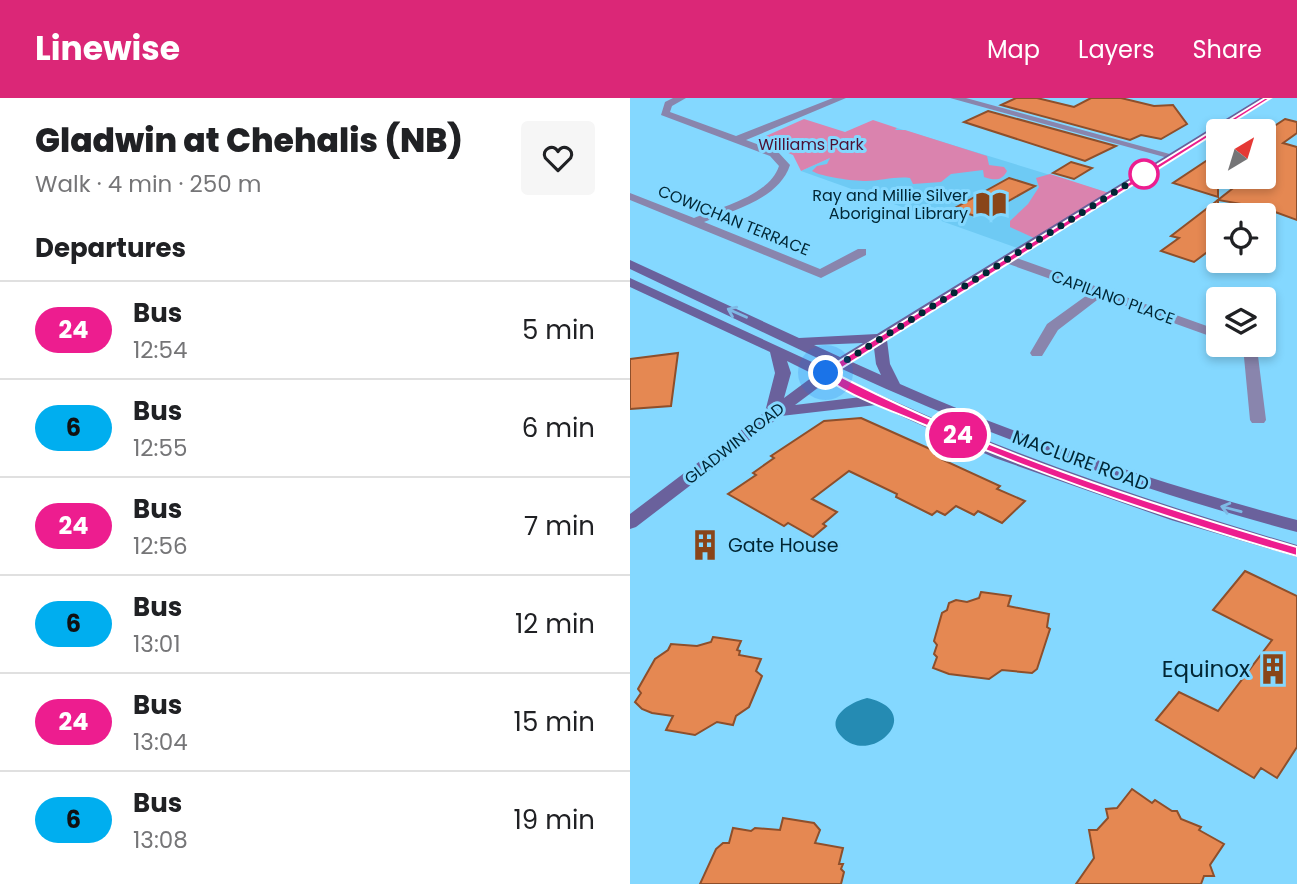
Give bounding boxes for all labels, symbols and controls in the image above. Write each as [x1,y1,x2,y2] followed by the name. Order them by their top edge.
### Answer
[35,25,180,72] text: Linewise
[987,33,1040,66] text: Map
[1078,33,1154,66] text: Layers
[1192,33,1262,66] text: Share
[35,117,463,164] text: Gladwin at Chehalis (NB)
[1206,119,1276,189] north arrow
[1206,119,1276,357] map controls
[521,121,595,195] button: heart
[758,133,865,156] park label: Williams Park
[1129,159,1159,189] unlabelled marker
[35,168,261,200] text: Walk · 4 min · 250 m
[654,179,813,261] street label: COWICHAN TERRACE
[812,184,968,225] place label: Ray and Millie Silver Aboriginal Library
[974,187,1008,221] library icon: Ray and Millie Silver Aboriginal Library
[1206,203,1276,273] button: locate
[35,230,186,266] text: Departures
[1048,264,1178,330] street label: CAPILANO PLACE
[1206,287,1276,357] button: layers
[133,295,182,331] text: Bus
[727,306,748,319] one-way arrow
[522,312,595,348] text: 5 min
[59,313,88,346] text: 24
[133,334,187,366] text: 12:54
[808,355,843,390] your location
[133,393,182,429] text: Bus
[680,397,789,490] street label: GLADWIN ROAD
[522,410,595,446] text: 6 min
[66,411,81,444] text: 6
[926,412,990,458] line badge: 24
[943,418,973,451] text: 24
[1009,423,1153,498] street label: MACLURE ROAD
[133,432,187,464] text: 12:55
[133,491,182,527] text: Bus
[1220,502,1243,515] one-way arrow
[524,508,595,544] text: 7 min
[59,509,88,542] text: 24
[688,528,722,562] building icon: Gate House
[133,530,188,562] text: 12:56
[728,532,839,559] place label: Gate House
[133,589,182,625] text: Bus
[515,606,595,642] text: 12 min
[66,607,81,640] text: 6
[133,628,181,660] text: 13:01
[1256,652,1290,686] building icon: Equinox
[1162,653,1250,685] place label: Equinox
[133,687,182,723] text: Bus
[514,704,595,740] text: 15 min
[59,705,88,738] text: 24
[133,726,188,758] text: 13:04
[133,785,182,821] text: Bus
[514,802,595,838] text: 19 min
[66,803,81,836] text: 6
[133,824,188,856] text: 13:08

